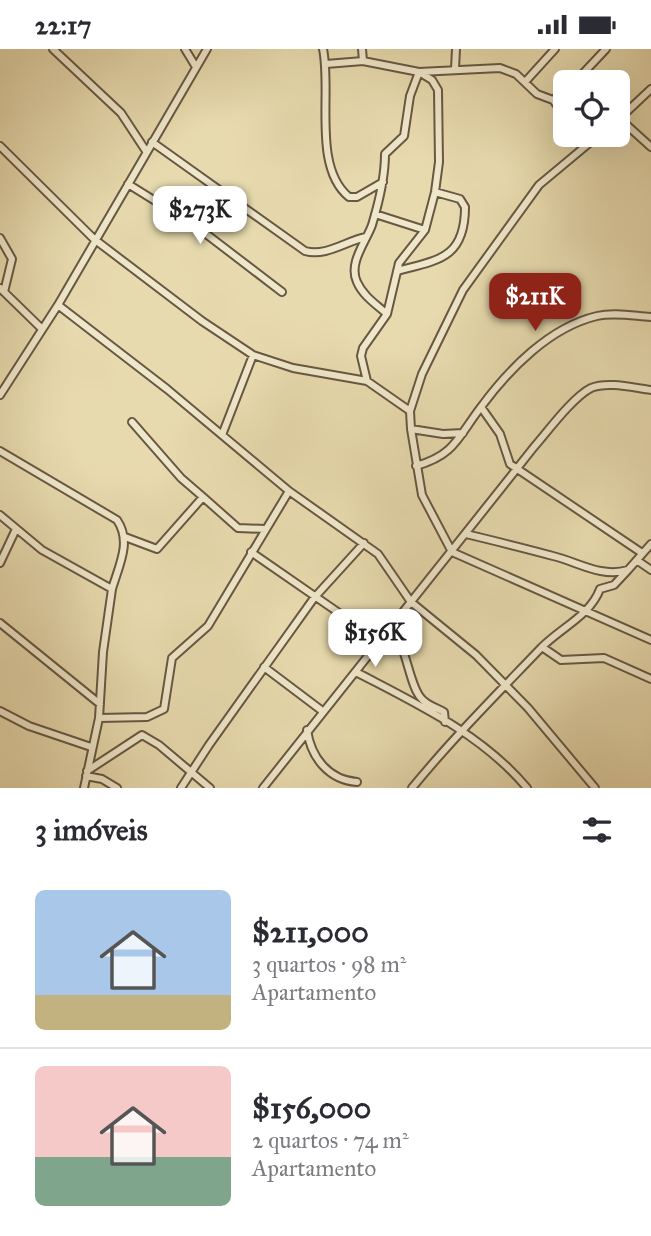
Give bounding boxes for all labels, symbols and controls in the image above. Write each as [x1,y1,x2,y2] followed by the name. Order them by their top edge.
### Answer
[35,9,91,41] text: 22:17
[553,70,630,147] map controls
[553,70,630,147] button: locate
[151,187,249,246] pin: $273K
[169,195,231,223] text: $273K
[486,273,584,333] pin: $211K
[505,282,565,310] text: $211K
[326,609,424,669] pin: $156K
[344,618,406,646] text: $156K
[578,811,616,849] icon: filters
[35,812,148,848] text: 3 imóveis
[252,914,369,950] text: $211,000
[91,918,175,1002] icon: home
[252,950,407,978] text: 3 quartos · 98 m²
[252,978,376,1006] text: Apartamento
[252,1090,371,1126] text: $156,000
[91,1094,175,1178] icon: home
[252,1126,409,1154] text: 2 quartos · 74 m²
[252,1154,376,1182] text: Apartamento

